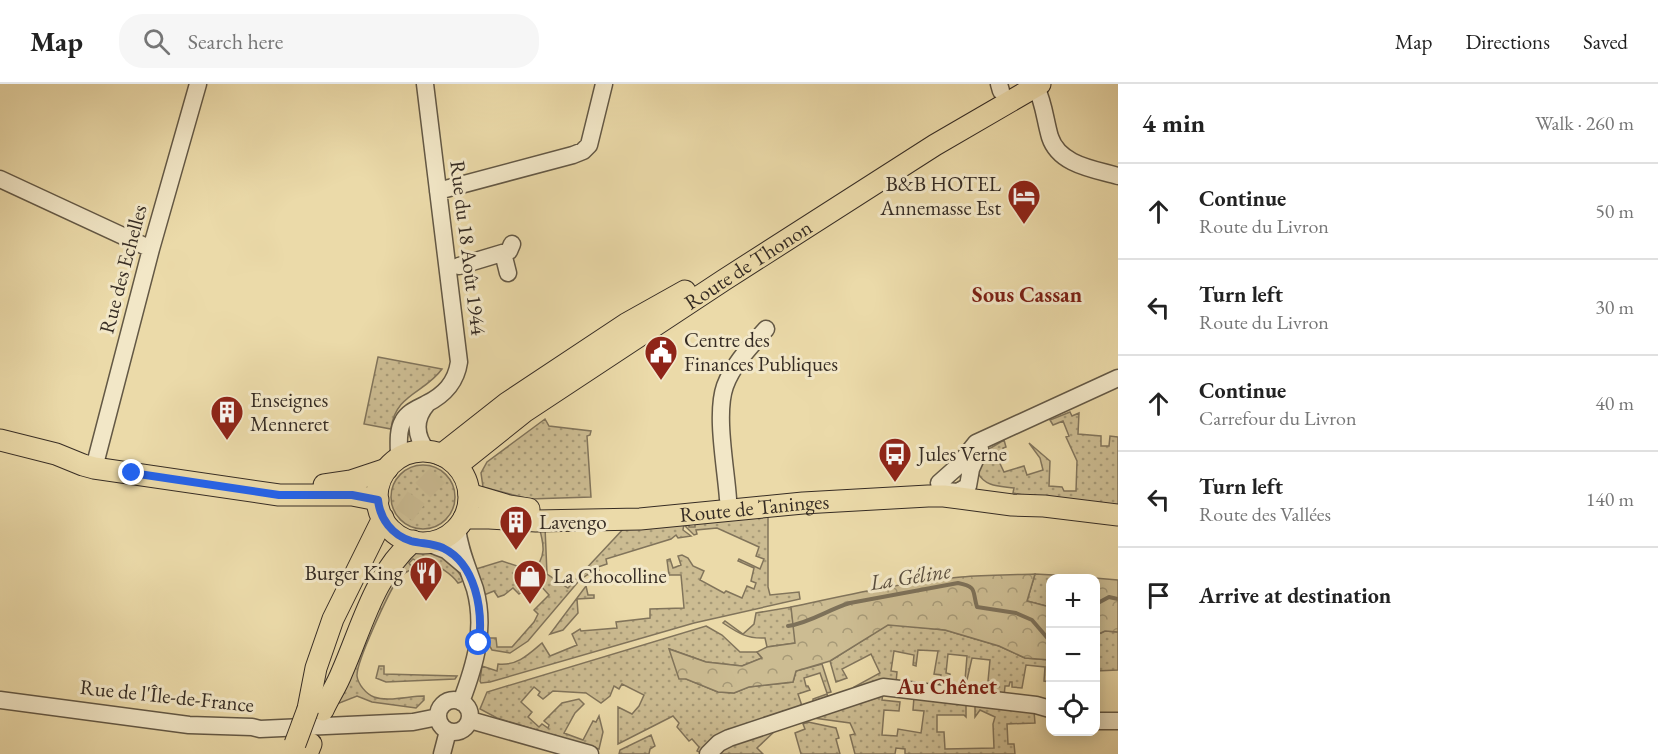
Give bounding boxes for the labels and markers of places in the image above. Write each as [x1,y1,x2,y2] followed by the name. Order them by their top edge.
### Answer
[879,170,1002,221] place label: B&B HOTEL Annemasse Est
[1006,178,1042,225] hotel icon: B&B HOTEL Annemasse Est
[684,326,838,377] place label: Centre des Finances Publiques
[643,334,679,381] public building icon: Centre des Finances Publiques
[250,386,329,437] place label: Enseignes Menneret
[209,394,245,441] building icon: Enseignes Menneret
[877,436,913,483] bus stop icon: Jules Verne
[916,440,1007,467] place label: Jules Verne
[498,504,534,551] building icon: Lavengo
[539,508,607,535] place label: Lavengo
[408,555,444,602] restaurant icon: Burger King
[512,558,548,605] shop icon: La Chocolline
[304,559,404,586] place label: Burger King
[553,562,667,589] place label: La Chocolline

